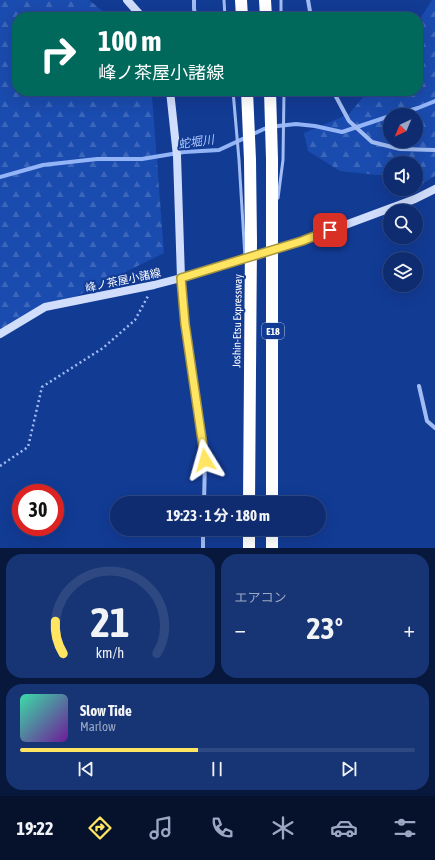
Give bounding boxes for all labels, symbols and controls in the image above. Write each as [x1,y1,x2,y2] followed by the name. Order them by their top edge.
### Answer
[98,25,161,57] text: 100 m
[32,28,84,80] icon: right
[98,62,224,83] text: 峰ノ茶屋小諸線
[383,108,423,148] north arrow
[383,108,423,292] map controls
[177,132,217,151] water label: 蛇堀川
[383,156,423,196] button: sound
[383,204,423,244] button: search
[313,213,347,247] pin
[319,219,341,241] icon: arrive
[383,252,423,292] button: layers
[84,266,162,294] street label: 峰ノ茶屋小諸線
[230,274,244,368] street label: Joshin-Etsu Expressway
[262,323,284,339] road number: E18
[184,439,226,481] position arrow
[12,484,64,536] speed limit sign: 30
[166,507,270,524] text: 19:23 · 1 分 · 180 m
[235,590,287,605] text: エアコン
[91,598,130,646] text: 21
[307,611,343,645] text: 23°
[235,616,246,642] text: −
[404,616,415,642] text: +
[96,645,124,661] text: km/h
[80,702,132,719] text: Slow Tide
[80,719,116,734] text: Marlow
[75,758,97,780] icon: previous
[206,758,228,780] icon: pause
[338,758,360,780] icon: next
[86,814,114,842] icon: directions
[147,814,175,842] icon: music
[208,814,236,842] icon: phone
[269,814,297,842] icon: climate
[330,814,358,842] icon: car
[391,814,419,842] icon: filters
[16,818,53,839] text: 19:22

